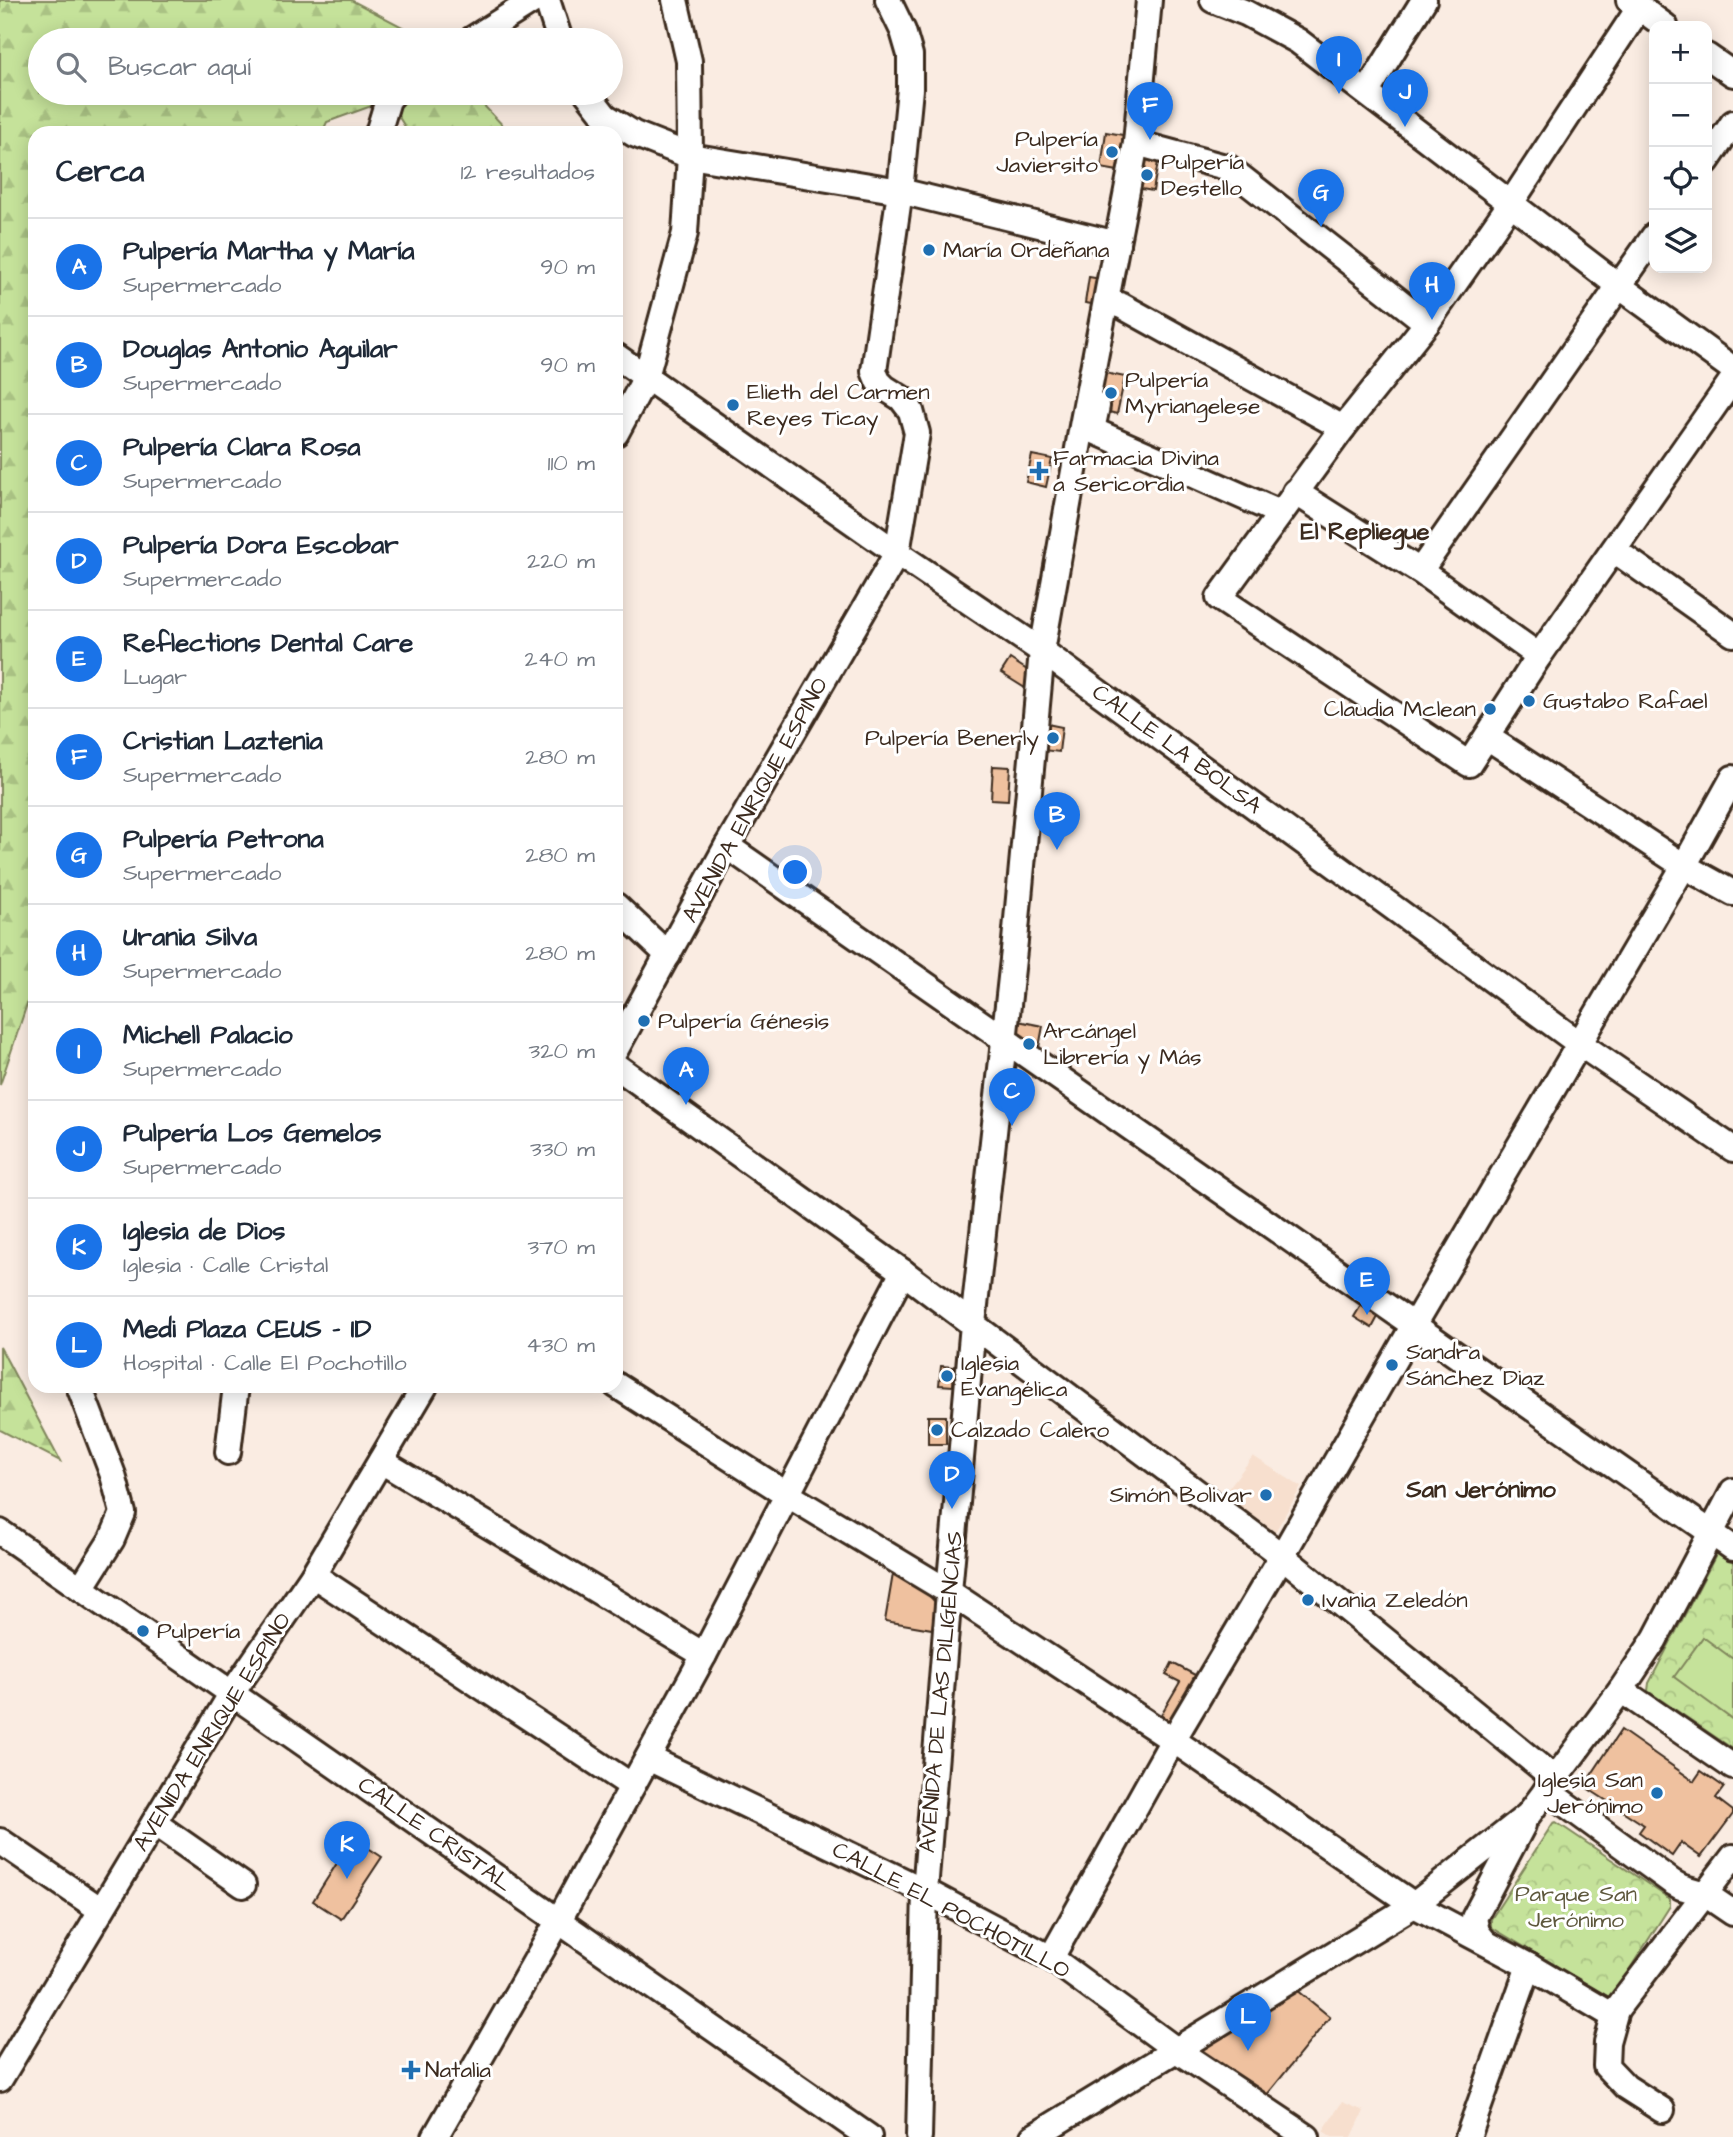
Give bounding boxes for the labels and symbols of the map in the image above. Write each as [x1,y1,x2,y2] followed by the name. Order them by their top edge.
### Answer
[1316,36,1362,94] pin: I
[1382,69,1428,127] pin: J
[1127,82,1173,140] pin: F
[996,123,1098,181] place label: Pulpería Javiersito
[1104,144,1120,160] marker: Pulpería Javiersito
[1161,146,1244,204] place label: Pulpería Destello
[1139,167,1155,183] marker: Pulpería Destello
[1298,169,1344,227] pin: G
[943,234,1110,266] place label: María Ordeñana
[921,242,937,258] marker: María Ordeñana
[1409,262,1455,320] pin: H
[1125,364,1260,423] place label: Pulpería Myriangelese
[747,376,930,435] place label: Elieth del Carmen Reyes Ticay
[1103,385,1119,401] marker: Pulpería Myriangelese
[725,397,741,413] marker: Elieth del Carmen Reyes Ticay
[1053,442,1219,500] place label: Farmacia Divina a Sericordia
[1031,463,1047,479] marker: Farmacia Divina a Sericordia
[1301,515,1430,550] district label: El Repliegue
[674,672,836,928] street label: AVENIDA ENRIQUE ESPINO
[1086,676,1269,822] street label: CALLE LA BOLSA
[1543,685,1708,717] place label: Gustabo Rafael
[1324,693,1476,725] place label: Claudia Mclean
[1521,693,1537,709] marker: Gustabo Rafael
[1482,701,1498,717] marker: Claudia Mclean
[865,722,1039,755] place label: Pulpería Benerly
[1045,730,1061,746] marker: Pulpería Benerly
[1034,792,1080,850] pin: B
[778,855,812,889] your location
[658,1005,829,1037] place label: Pulpería Génesis
[636,1013,652,1029] marker: Pulpería Génesis
[1043,1015,1202,1074] place label: Arcángel Librería y Más
[1021,1036,1037,1052] marker: Arcángel Librería y Más
[663,1047,709,1105] pin: A
[989,1068,1035,1126] pin: C
[1344,1257,1390,1315] pin: E
[1406,1336,1545,1394] place label: Sandra Sánchez Diaz
[961,1347,1068,1406] place label: Iglesia Evangélica
[1384,1357,1400,1373] marker: Sandra Sánchez Diaz
[939,1368,955,1384] marker: Iglesia Evangélica
[951,1414,1109,1446] place label: Calzado Calero
[929,1422,945,1438] marker: Calzado Calero
[929,1451,975,1509] pin: D
[1405,1473,1556,1507] district label: San Jerónimo
[1109,1479,1252,1511] place label: Simón Bolivar
[1258,1487,1274,1503] marker: Simón Bolivar
[911,1530,971,1854] street label: AVENIDA DE LAS DILIGENCIAS
[1322,1584,1468,1616] place label: Ivania Zeledón
[1300,1592,1316,1608] marker: Ivania Zeledón
[125,1607,299,1857] street label: AVENIDA ENRIQUE ESPINO
[157,1615,240,1647] place label: Pulpería
[135,1623,151,1639] marker: Pulpería
[1538,1764,1643,1822] place label: Iglesia San Jerónimo
[351,1769,519,1899] street label: CALLE CRISTAL
[1649,1785,1665,1801] marker: Iglesia San Jerónimo
[324,1821,370,1879] pin: K
[826,1834,1076,1986] street label: CALLE EL POCHOTILLO
[1515,1878,1637,1936] park label: Parque San Jerónimo
[1225,1993,1271,2051] pin: L
[425,2054,491,2086] place label: Natalia
[403,2062,419,2078] marker: Natalia

